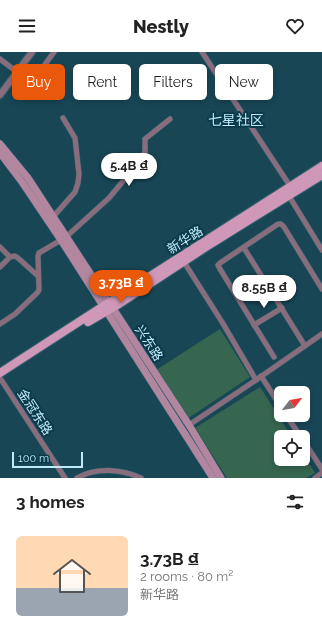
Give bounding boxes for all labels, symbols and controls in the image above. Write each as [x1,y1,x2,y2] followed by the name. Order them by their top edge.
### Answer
[16,15,38,37] icon: menu
[284,15,306,37] icon: heart
[133,16,189,37] text: Nestly
[12,64,65,100] chip: Buy
[73,64,131,100] chip: Rent
[139,64,207,100] chip: Filters
[215,64,273,100] chip: New
[208,112,264,128] district label: 七星社区
[96,153,162,187] pin: 5.4B ₫
[110,158,148,173] text: 5.4B ₫
[164,223,206,257] street label: 新华路
[84,270,158,304] pin: 3.73B ₫
[99,275,143,290] text: 3.73B ₫
[227,275,301,309] pin: 8.55B ₫
[241,280,287,295] text: 8.55B ₫
[132,323,166,363] street label: 兴东路
[15,386,55,438] street label: 金冠东路
[274,386,310,422] north arrow
[274,386,310,466] map controls
[274,430,310,466] button: locate
[12,450,83,469] scale bar
[18,452,49,465] text: 100 m
[284,491,306,513] icon: filters
[16,492,85,512] text: 3 homes
[140,549,199,569] text: 3.73B ₫
[48,552,96,600] icon: home
[140,569,233,584] text: 2 rooms · 80 m²
[140,587,179,602] text: 新华路

